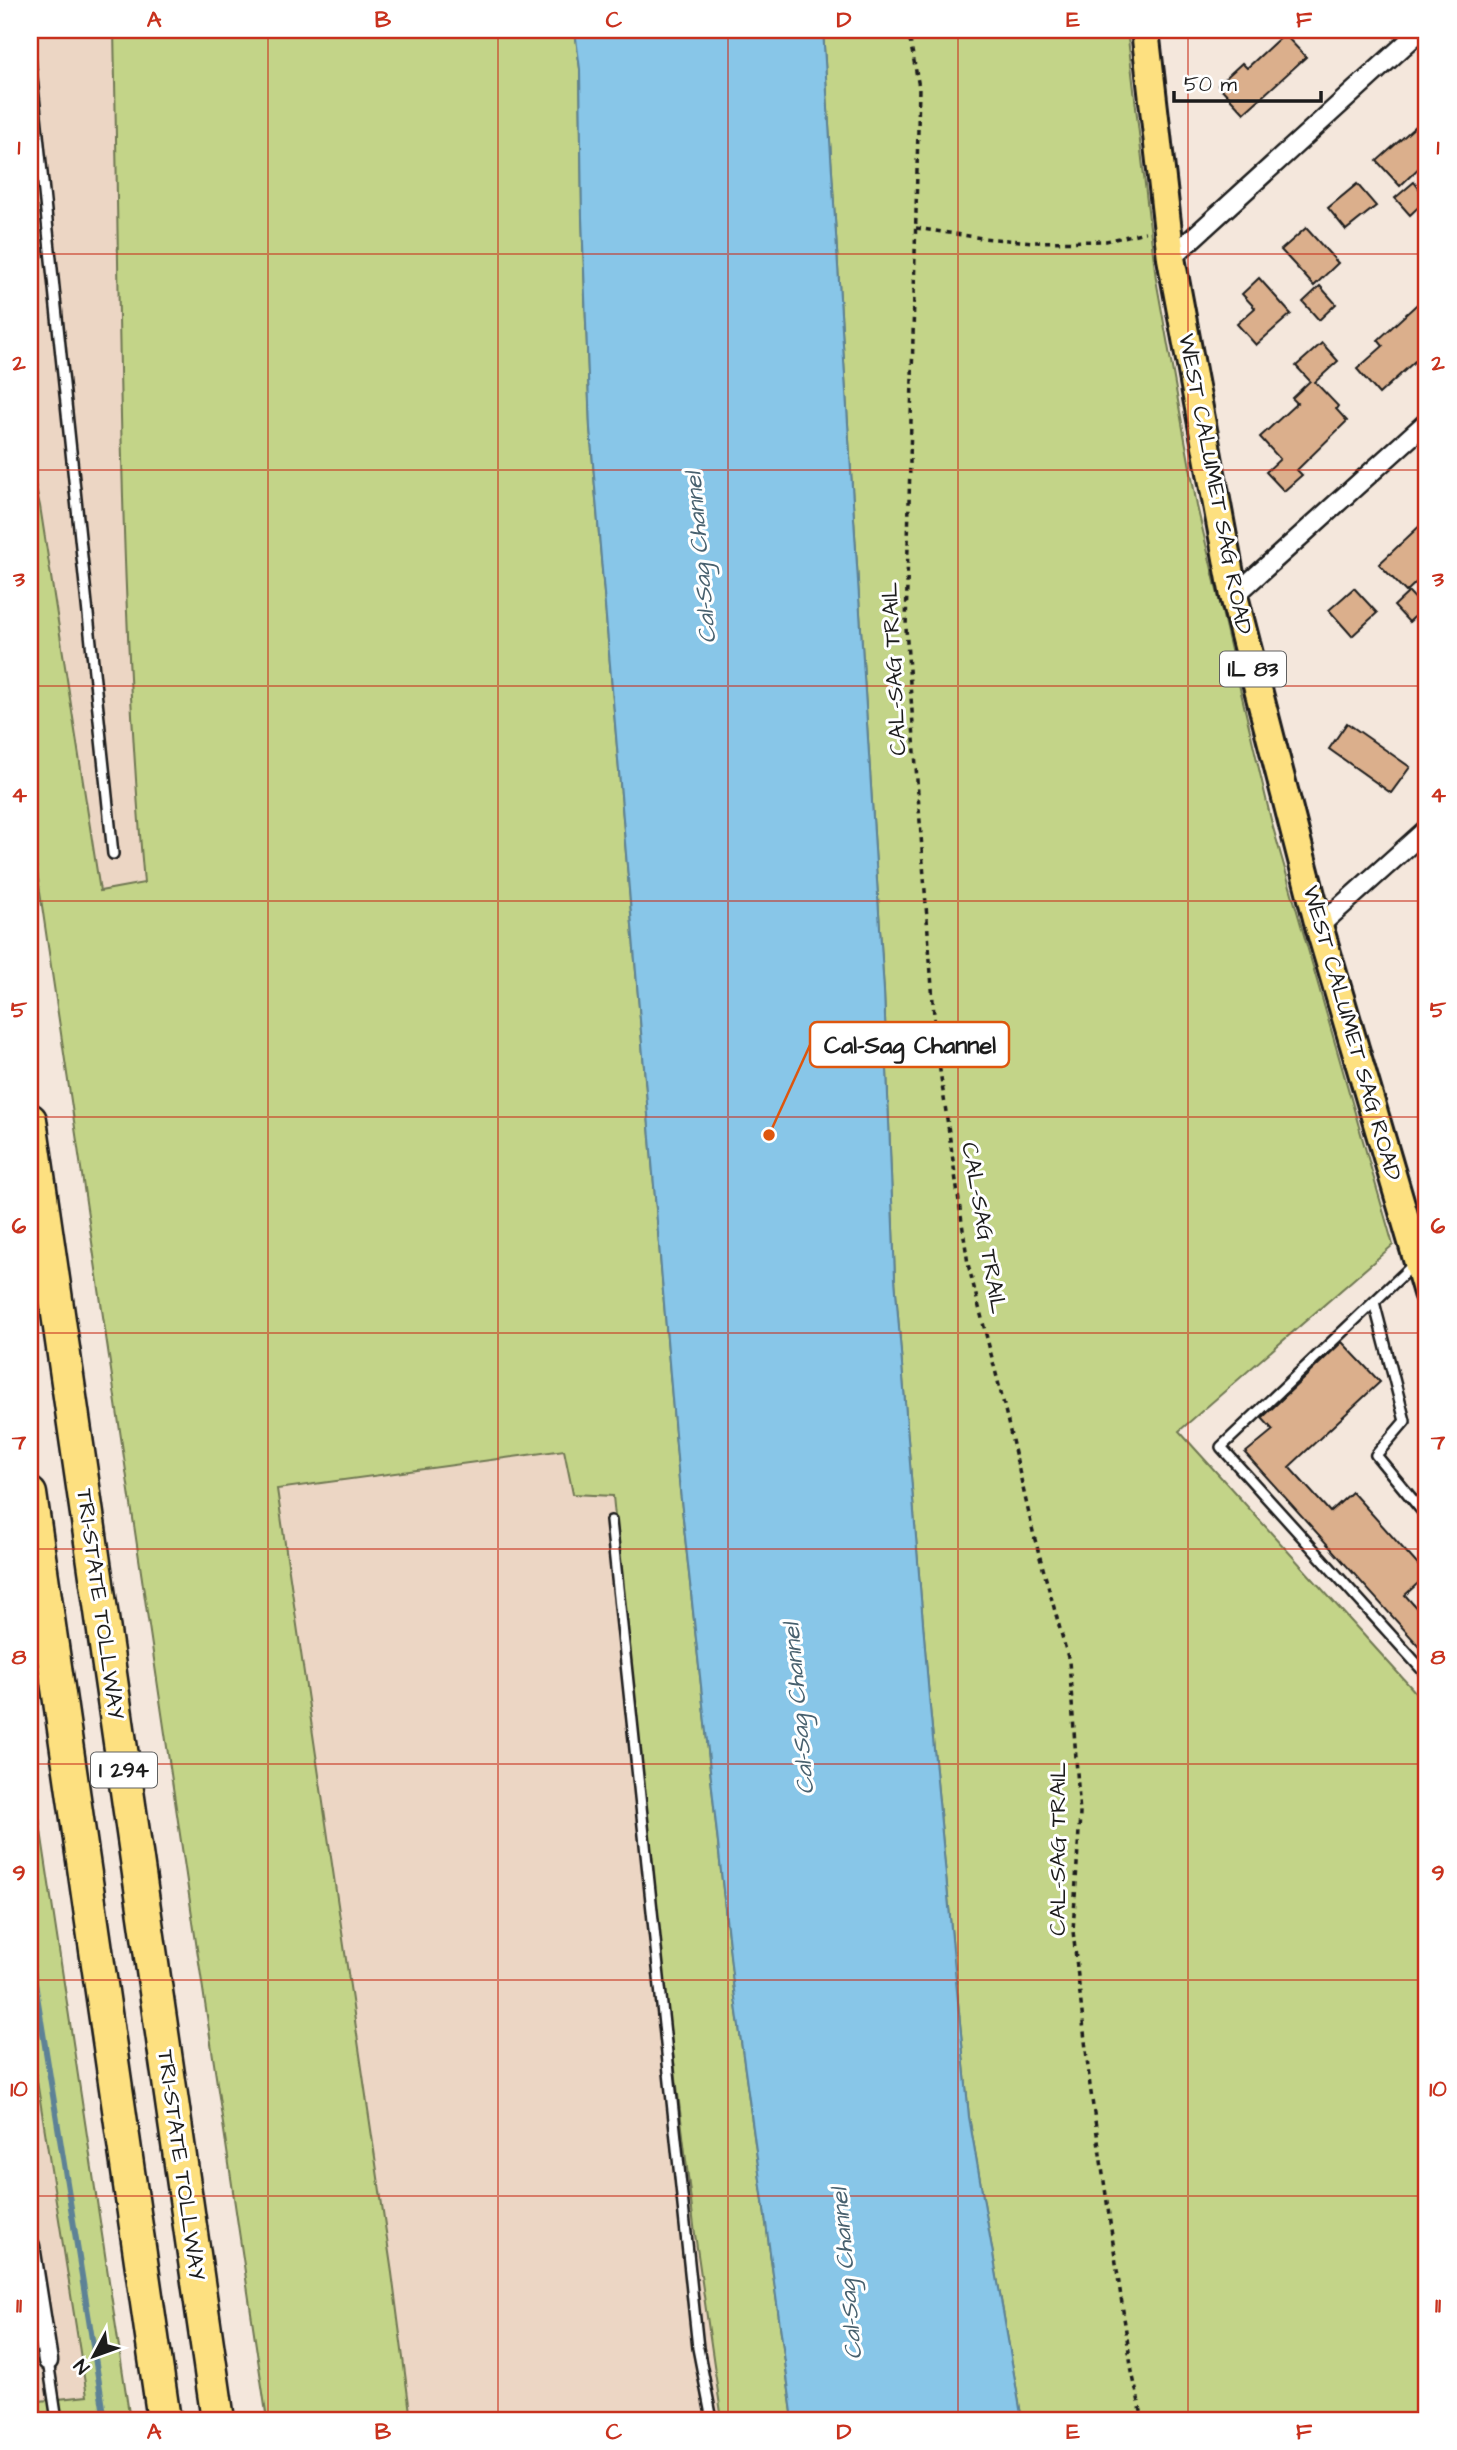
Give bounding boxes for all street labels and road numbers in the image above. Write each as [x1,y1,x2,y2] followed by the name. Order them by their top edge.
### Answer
[1170,331,1260,637] street label: WEST CALUMET SAG ROAD
[873,581,915,757] street label: CAL-SAG TRAIL
[1220,652,1286,686] road number: IL 83
[1294,882,1410,1184] street label: WEST CALUMET SAG ROAD
[953,1140,1015,1316] street label: CAL-SAG TRAIL
[68,1487,132,1721] street label: TRI-STATE TOLLWAY
[91,1752,157,1788] road number: I 294
[1042,1762,1074,1936] street label: CAL-SAG TRAIL
[149,2048,213,2282] street label: TRI-STATE TOLLWAY

